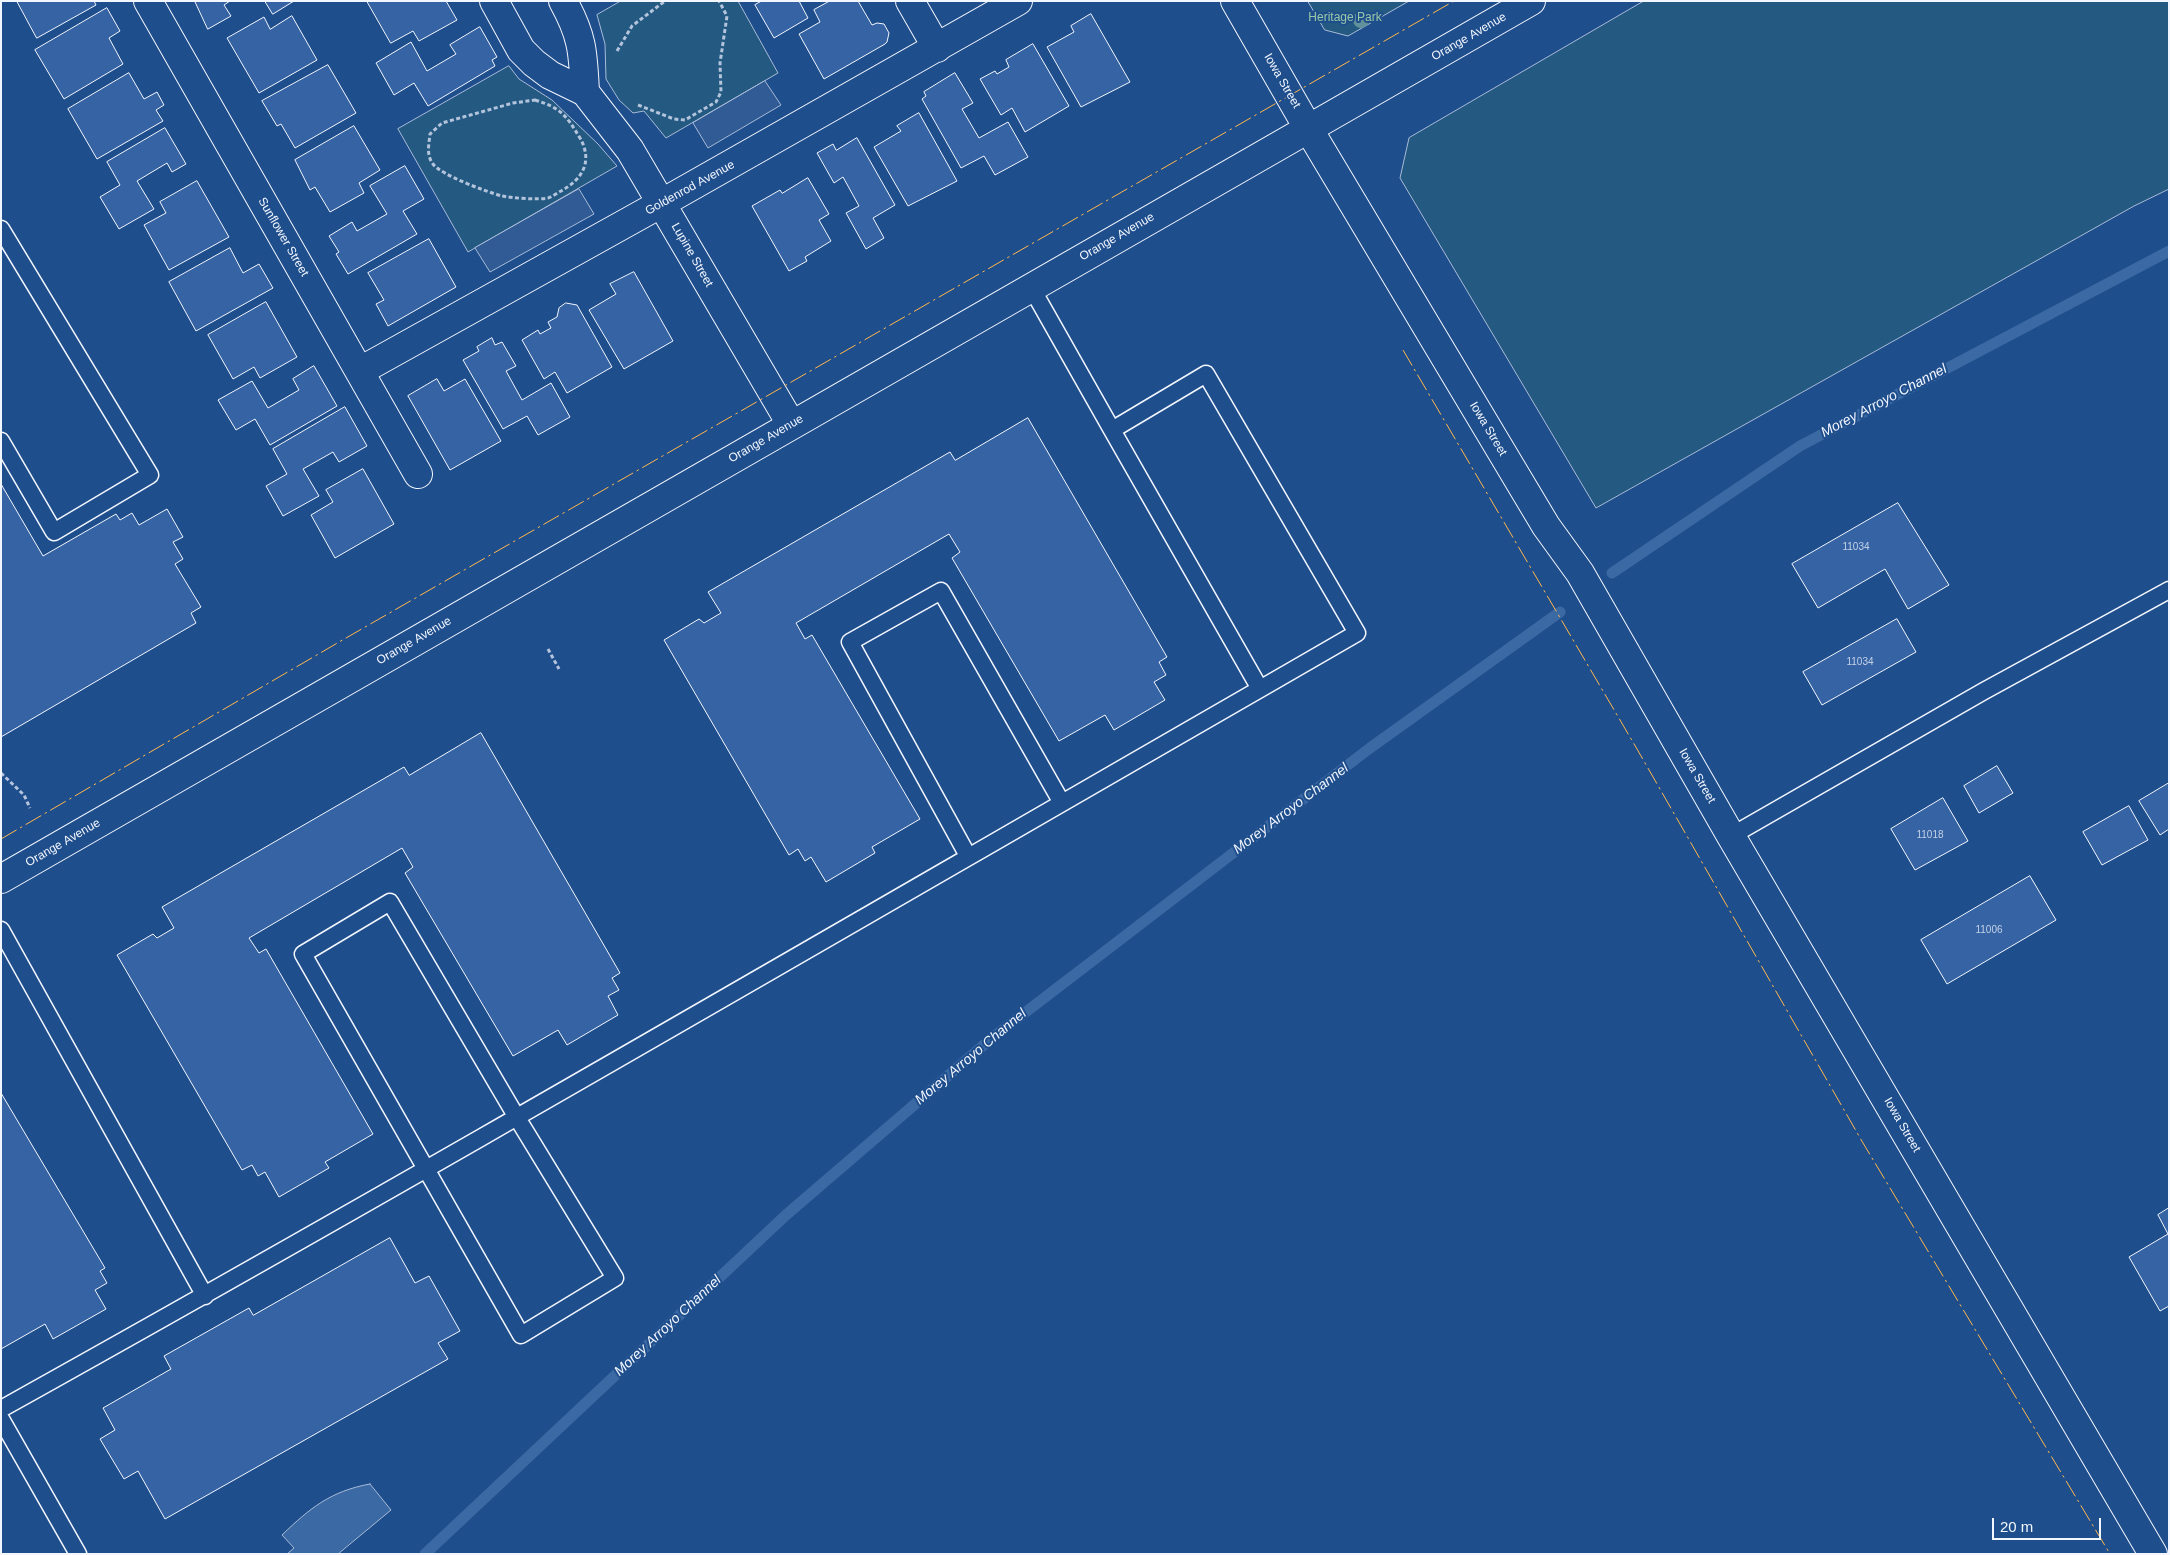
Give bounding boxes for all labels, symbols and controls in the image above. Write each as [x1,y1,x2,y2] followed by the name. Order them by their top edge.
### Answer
[1429,10,1509,64] street label: Orange Avenue
[1308,11,1382,25] park label: Heritage Park
[1261,51,1303,111] street label: Iowa Street
[643,157,737,219] street label: Goldenrod Avenue
[255,195,311,279] street label: Sunflower Street
[1077,210,1157,264] street label: Orange Avenue
[668,220,716,290] street label: Lupine Street
[1818,361,1950,441] water label: Morey Arroyo Channel
[1466,399,1510,459] street label: Iowa Street
[726,412,806,466] street label: Orange Avenue
[1842,541,1870,553] house number: 11034
[374,614,454,668] street label: Orange Avenue
[1846,656,1874,668] house number: 11034
[1676,746,1718,806] street label: Iowa Street
[1230,760,1352,858] water label: Morey Arroyo Channel
[23,816,103,870] street label: Orange Avenue
[1916,829,1944,841] house number: 11018
[1975,924,2003,936] house number: 11006
[912,1006,1030,1108] water label: Morey Arroyo Channel
[1881,1095,1923,1155] street label: Iowa Street
[611,1272,725,1380] water label: Morey Arroyo Channel
[1995,1508,2104,1540] scale bar
[2000,1518,2033,1535] text: 20 m

